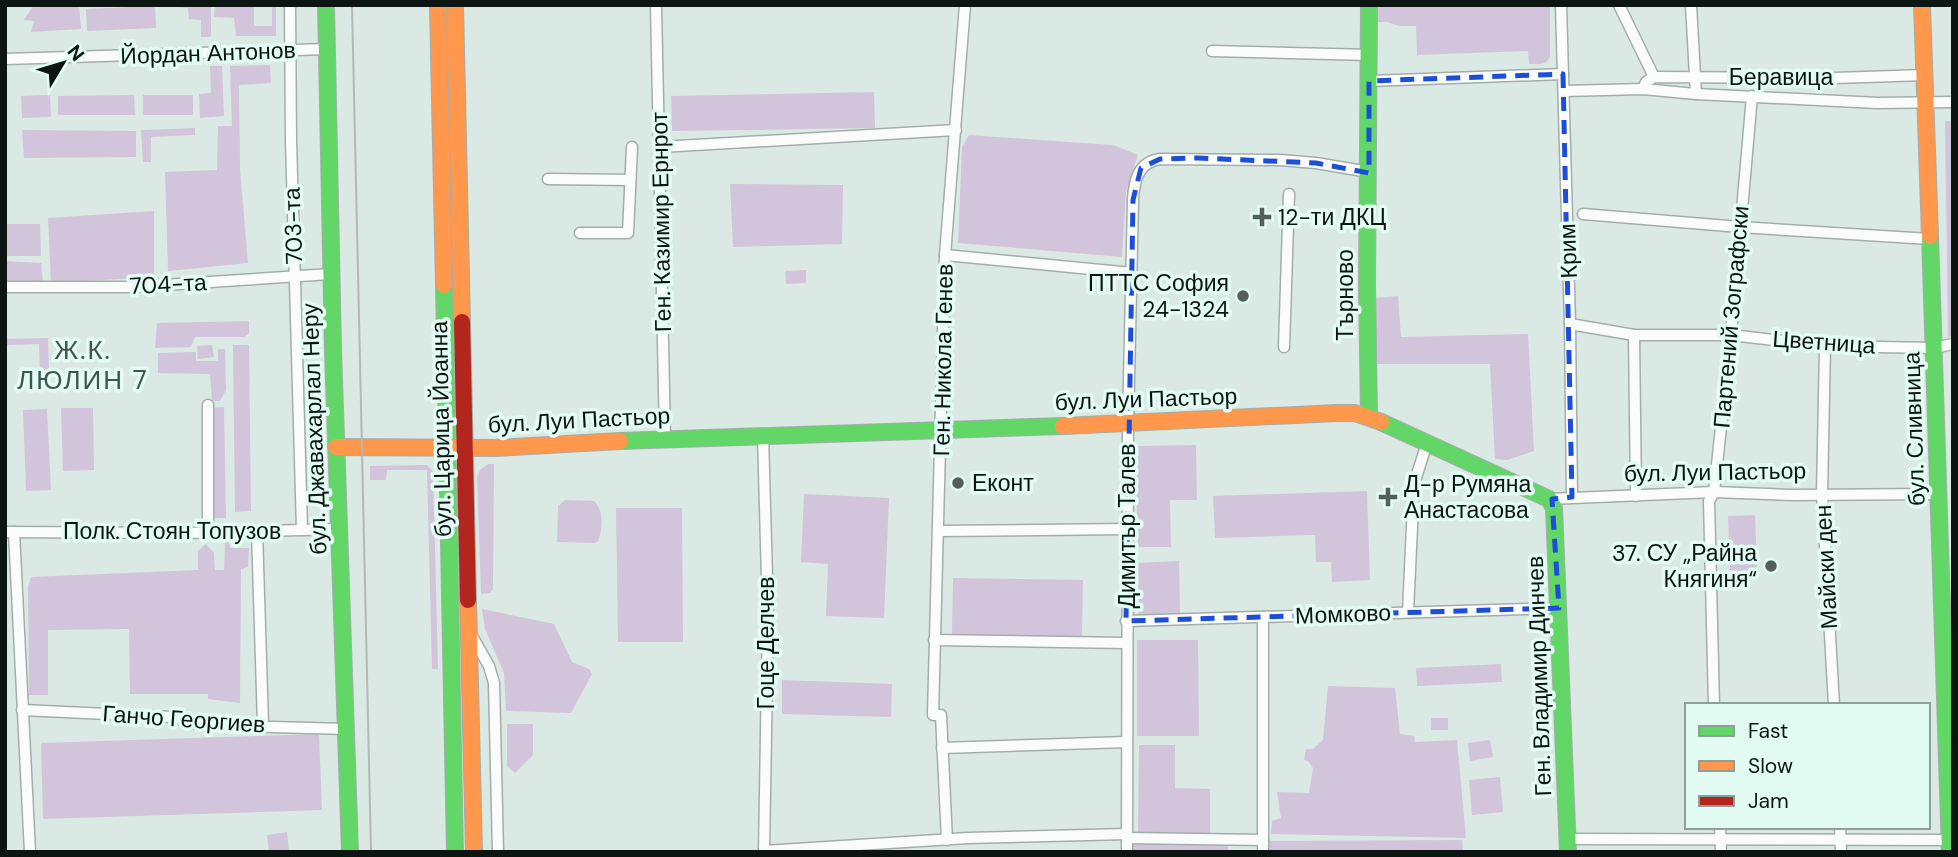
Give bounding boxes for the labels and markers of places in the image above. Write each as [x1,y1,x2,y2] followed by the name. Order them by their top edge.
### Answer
[1278,202,1386,232] place label: 12-ти ДКЦ
[1252,207,1272,227] marker: 12-ти ДКЦ
[1088,268,1229,324] place label: ПТТС София 24-1324
[1235,288,1251,304] marker: ПТТС София 24-1324
[972,468,1034,498] place label: Еконт
[1404,469,1531,525] place label: Д-р Румяна Анастасова
[950,475,966,491] marker: Еконт
[1378,487,1398,507] marker: Д-р Румяна Анастасова
[1612,538,1757,594] place label: 37. СУ „Райна Княгиня“
[1763,558,1779,574] marker: 37. СУ „Райна Княгиня“

